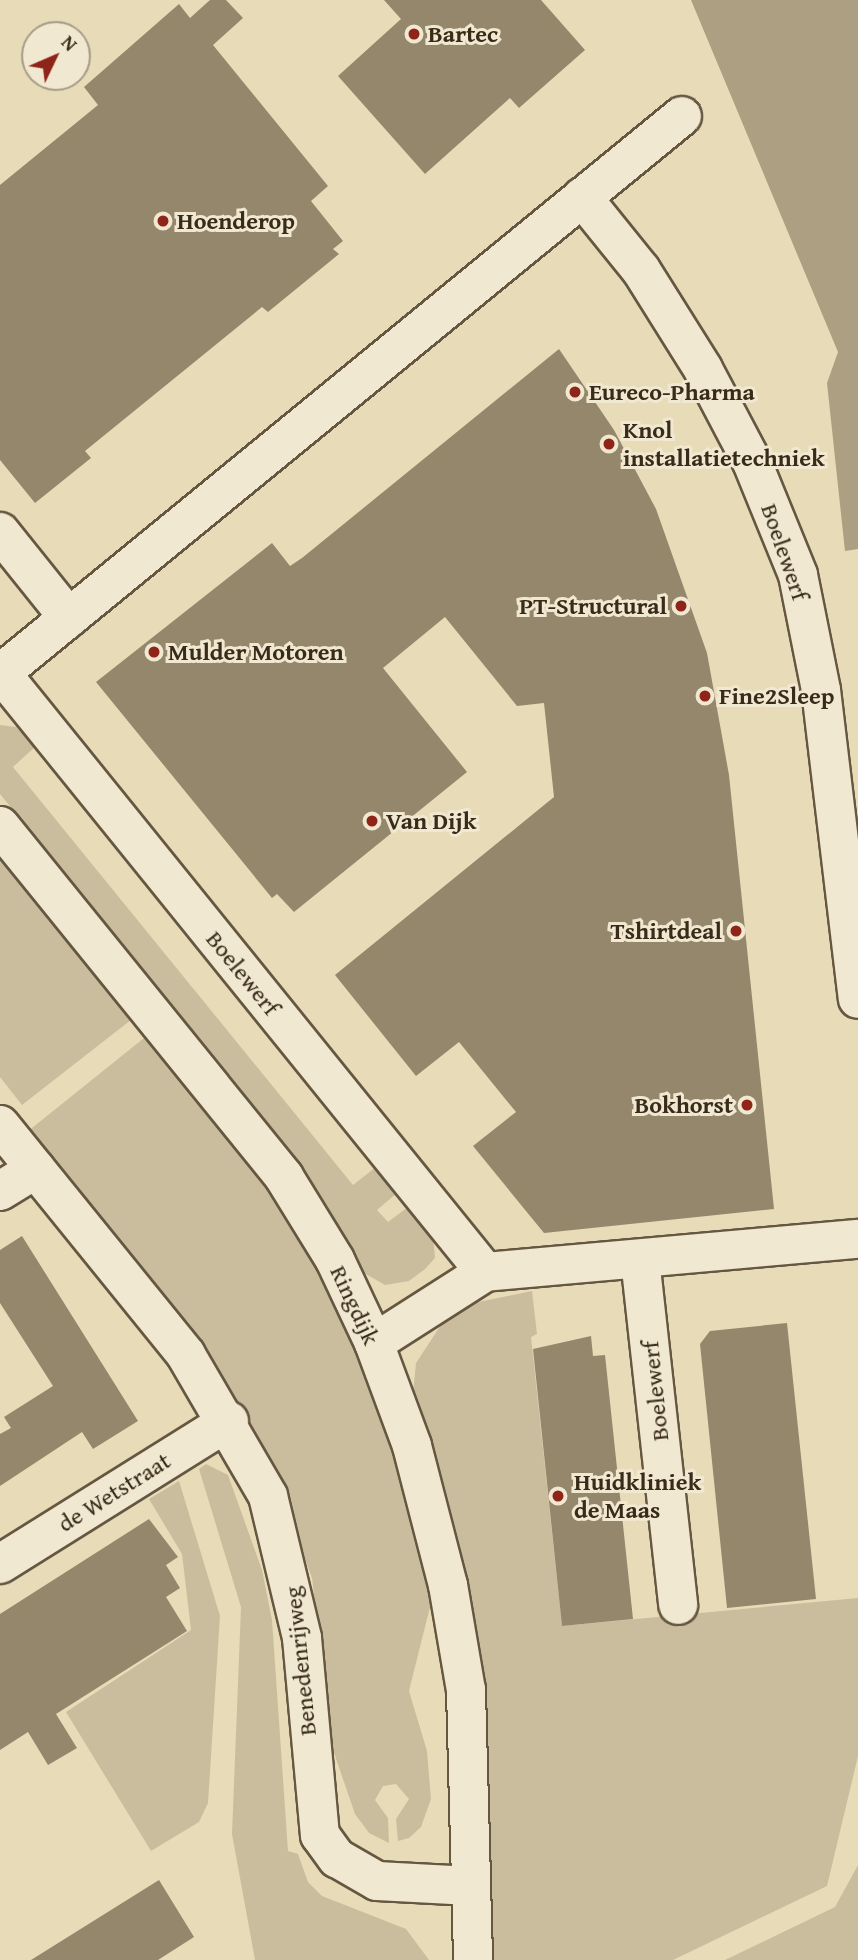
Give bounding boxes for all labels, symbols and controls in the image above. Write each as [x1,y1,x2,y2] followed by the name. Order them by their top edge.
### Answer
[428,20,498,48] place label: Bartec
[21,21,91,91] north arrow
[406,26,422,42] marker: Bartec
[55,29,84,57] text: N
[177,207,295,235] place label: Hoenderop
[155,213,171,229] marker: Hoenderop
[589,378,755,406] place label: Eureco-Pharma
[567,384,583,400] marker: Eureco-Pharma
[623,416,825,472] place label: Knol installatietechniek
[601,436,617,452] marker: Knol installatietechniek
[755,500,815,604] street label: Boelewerf
[519,592,667,620] place label: PT-Structural
[673,598,689,614] marker: PT-Structural
[168,638,344,666] place label: Mulder Motoren
[146,644,162,660] marker: Mulder Motoren
[719,682,835,710] place label: Fine2Sleep
[697,688,713,704] marker: Fine2Sleep
[386,807,476,835] place label: Van Dijk
[364,813,380,829] marker: Van Dijk
[610,917,722,945] place label: Tshirtdeal
[728,923,744,939] marker: Tshirtdeal
[200,925,286,1021] street label: Boelewerf
[634,1091,733,1119] place label: Bokhorst
[739,1097,755,1113] marker: Bokhorst
[324,1261,386,1349] street label: Ringdijk
[635,1340,675,1442] street label: Boelewerf
[52,1446,176,1538] street label: de Wetstraat
[574,1468,701,1524] place label: Huidkliniek de Maas
[548,1486,568,1506] marker: Huidkliniek de Maas
[278,1585,322,1737] street label: Benedenrijweg

